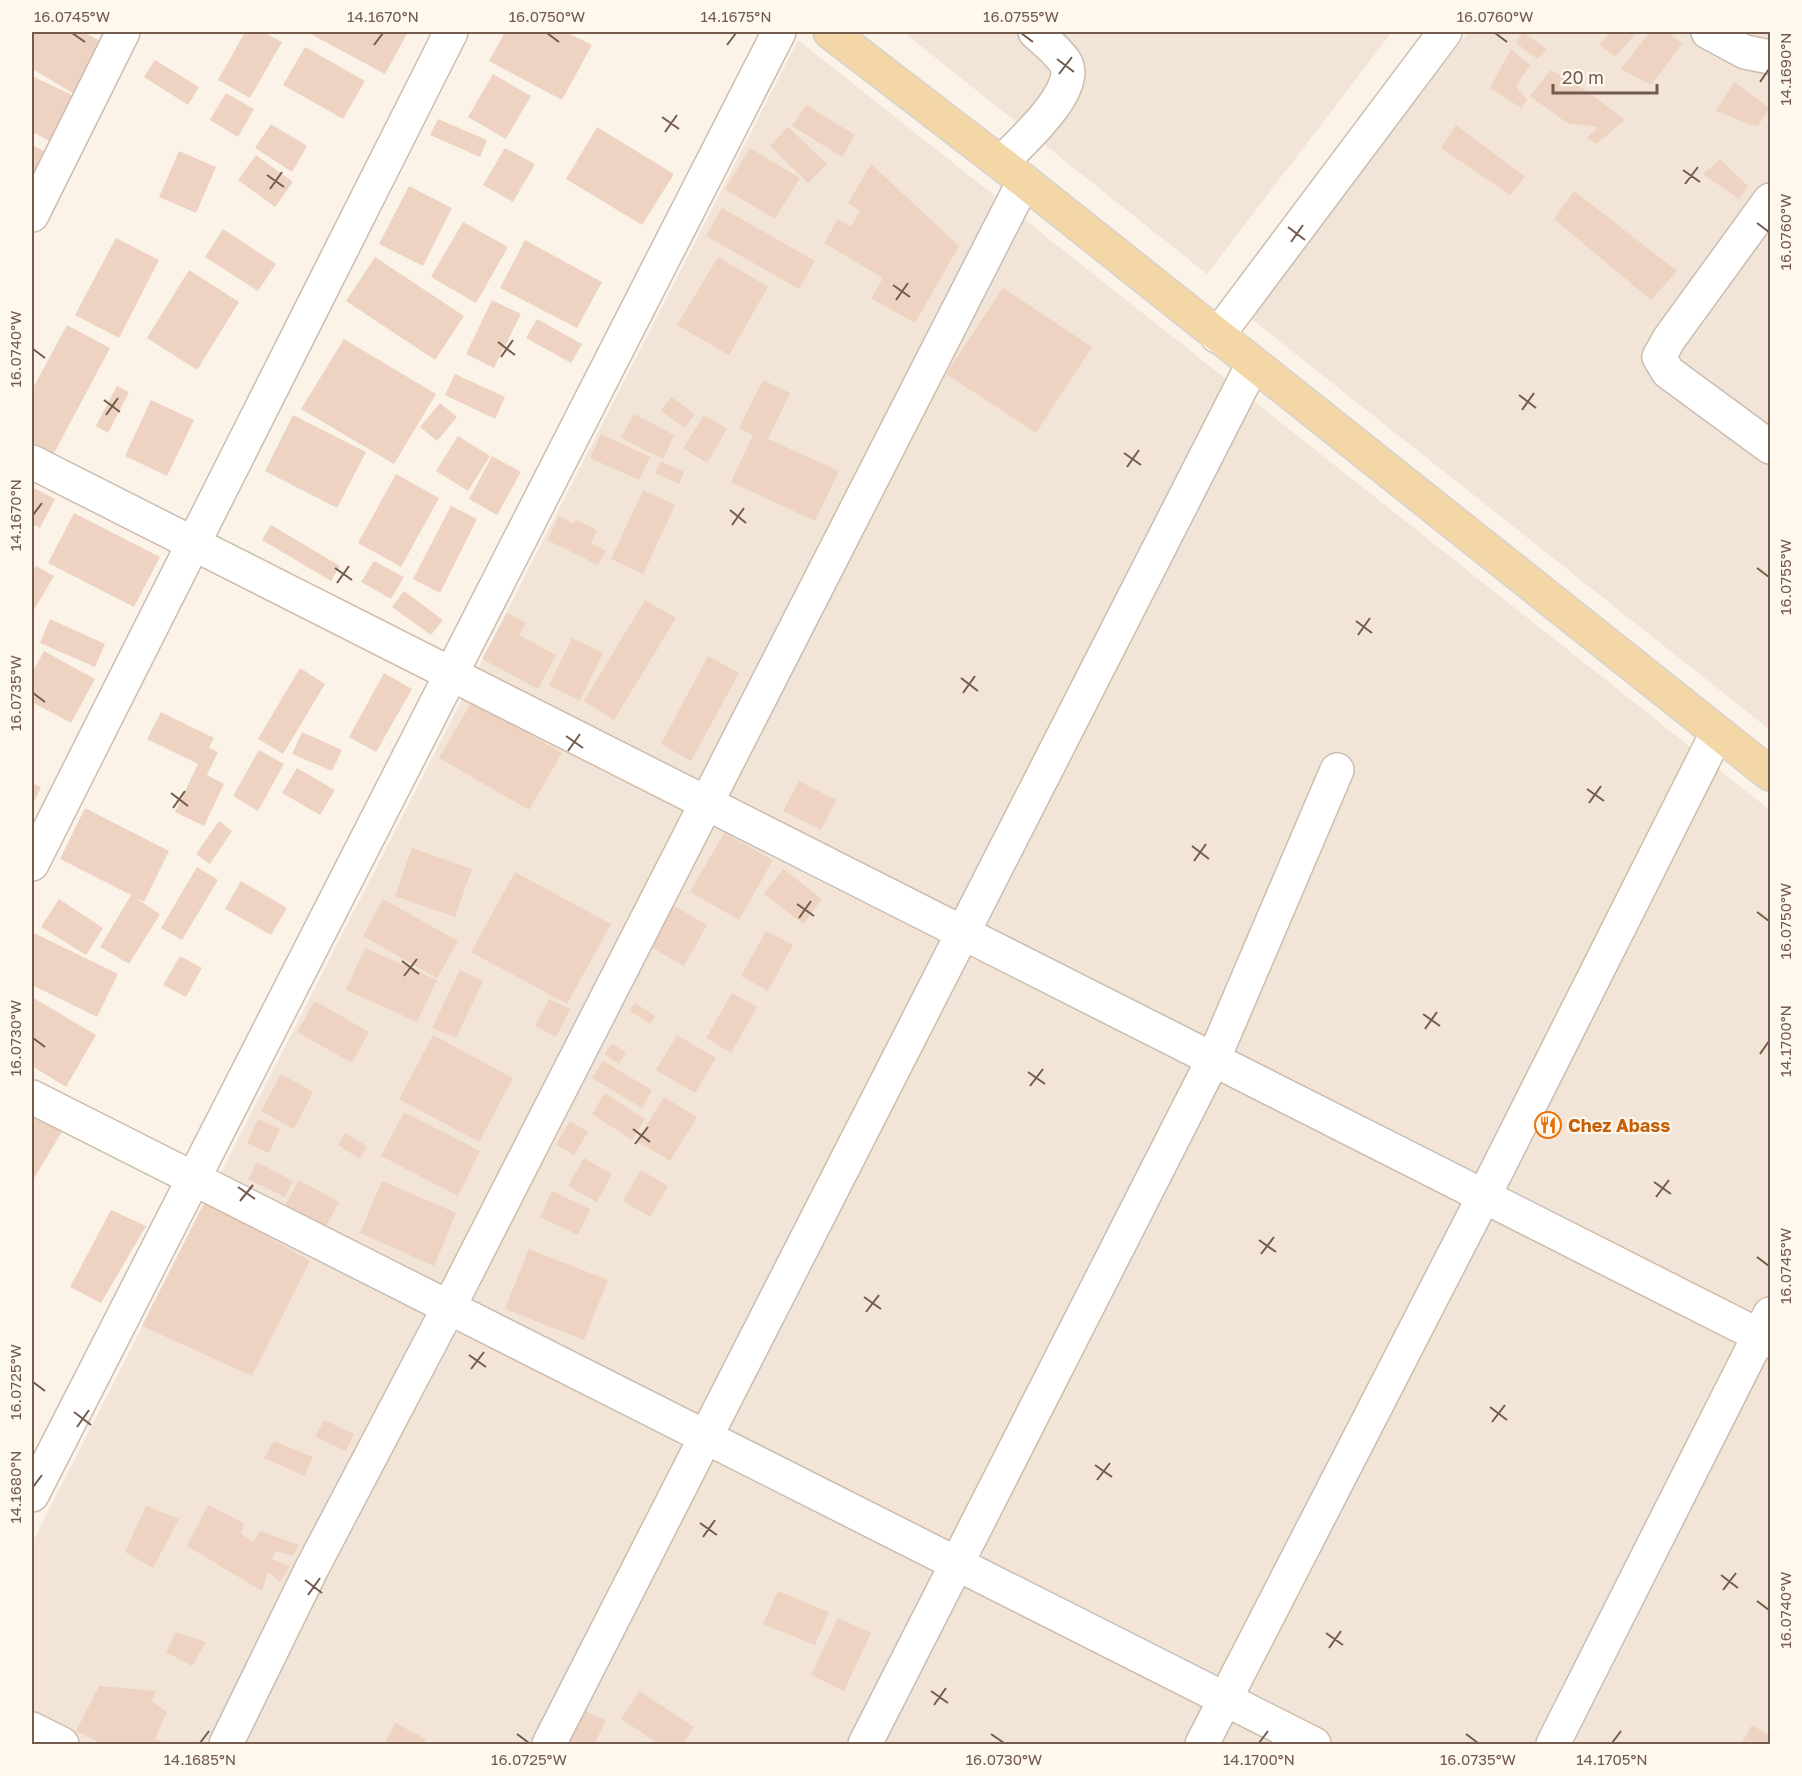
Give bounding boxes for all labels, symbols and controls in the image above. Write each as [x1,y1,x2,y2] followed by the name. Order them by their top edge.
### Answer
[34,7,110,25] text: 16.0745°W
[347,7,419,25] text: 14.1670°N
[509,7,585,25] text: 16.0750°W
[700,7,772,25] text: 14.1675°N
[983,7,1059,25] text: 16.0755°W
[1457,7,1533,25] text: 16.0760°W
[1776,33,1794,105] text: 14.1690°N
[1553,57,1656,95] scale bar
[1562,66,1604,88] text: 20 m
[1776,194,1794,270] text: 16.0760°W
[6,311,24,387] text: 16.0740°W
[6,479,24,551] text: 14.1670°N
[1776,539,1794,615] text: 16.0755°W
[6,655,24,731] text: 16.0735°W
[1776,883,1794,959] text: 16.0750°W
[6,1000,24,1076] text: 16.0730°W
[1776,1005,1794,1077] text: 14.1700°N
[1533,1110,1563,1140] restaurant icon: Chez Abass
[1568,1114,1670,1136] place label: Chez Abass
[1776,1228,1794,1304] text: 16.0745°W
[6,1344,24,1420] text: 16.0725°W
[6,1451,24,1523] text: 14.1680°N
[1776,1572,1794,1648] text: 16.0740°W
[164,1750,236,1768] text: 14.1685°N
[491,1750,567,1768] text: 16.0725°W
[966,1750,1042,1768] text: 16.0730°W
[1223,1750,1295,1768] text: 14.1700°N
[1440,1750,1516,1768] text: 16.0735°W
[1576,1750,1648,1768] text: 14.1705°N

